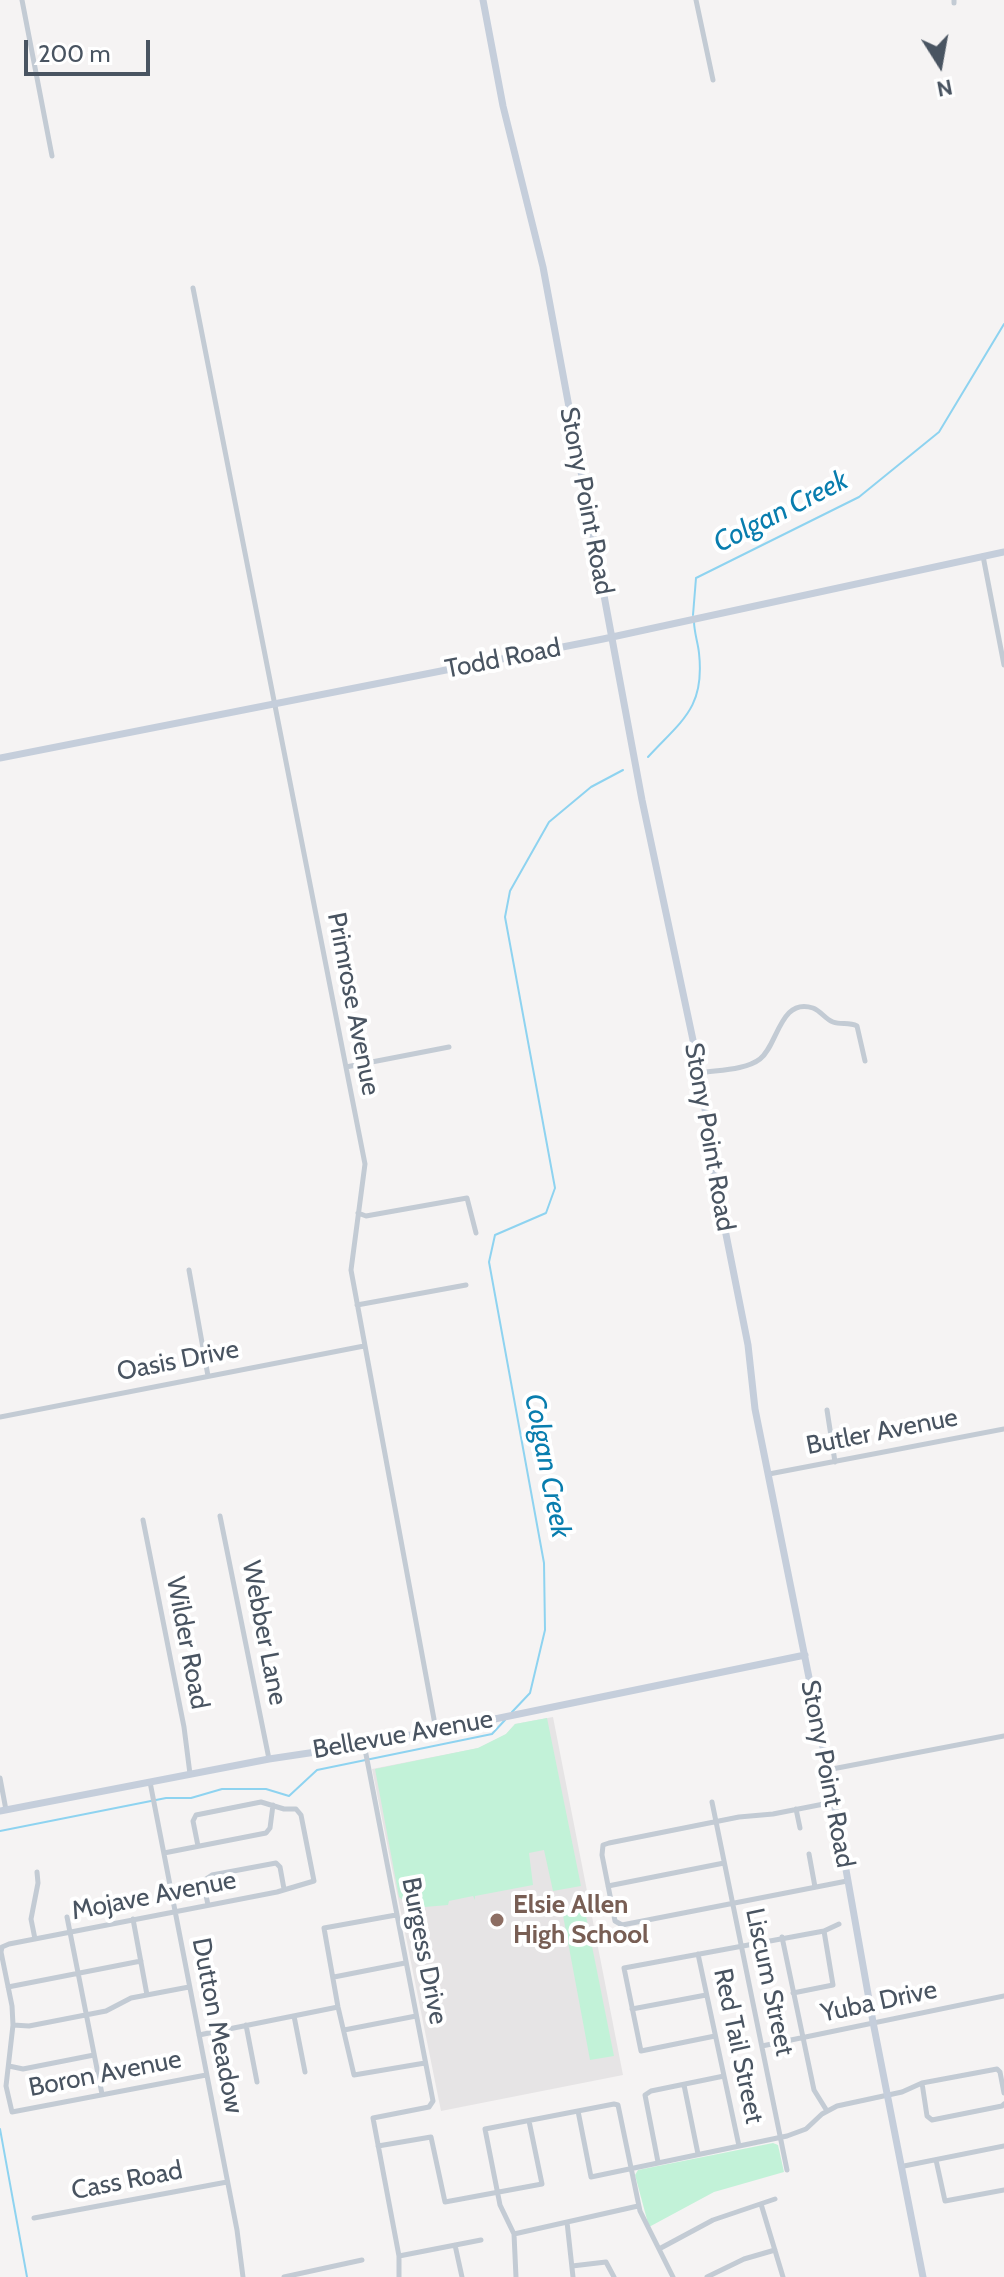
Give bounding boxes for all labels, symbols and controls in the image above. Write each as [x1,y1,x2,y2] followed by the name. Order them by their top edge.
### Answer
[28,24,154,74] scale bar
[900,24,980,104] north arrow
[38,39,111,68] text: 200 m
[934,73,955,103] text: N
[553,404,619,598] street label: Stony Point Road
[708,464,854,560] water label: Colgan Creek
[442,633,564,685] street label: Todd Road
[320,910,386,1098] street label: Primrose Avenue
[677,1040,741,1234] street label: Stony Point Road
[114,1334,242,1388] street label: Oasis Drive
[517,1391,577,1541] water label: Colgan Creek
[804,1402,960,1462] street label: Butler Avenue
[235,1558,293,1708] street label: Webber Lane
[159,1574,215,1712] street label: Wilder Road
[794,1677,860,1871] street label: Stony Point Road
[311,1704,495,1766] street label: Bellevue Avenue
[69,1865,239,1927] street label: Mojave Avenue
[394,1875,454,2027] street label: Burgess Drive
[513,1889,649,1950] place label: Elsie Allen High School
[738,1905,800,2059] street label: Liscum Street
[488,1911,506,1929] marker: Elsie Allen High School
[185,1935,249,2117] street label: Dutton Meadow
[706,1966,770,2126] street label: Red Tail Street
[818,1975,940,2029] street label: Yuba Drive
[26,2044,184,2104] street label: Boron Avenue
[69,2155,185,2207] street label: Cass Road

